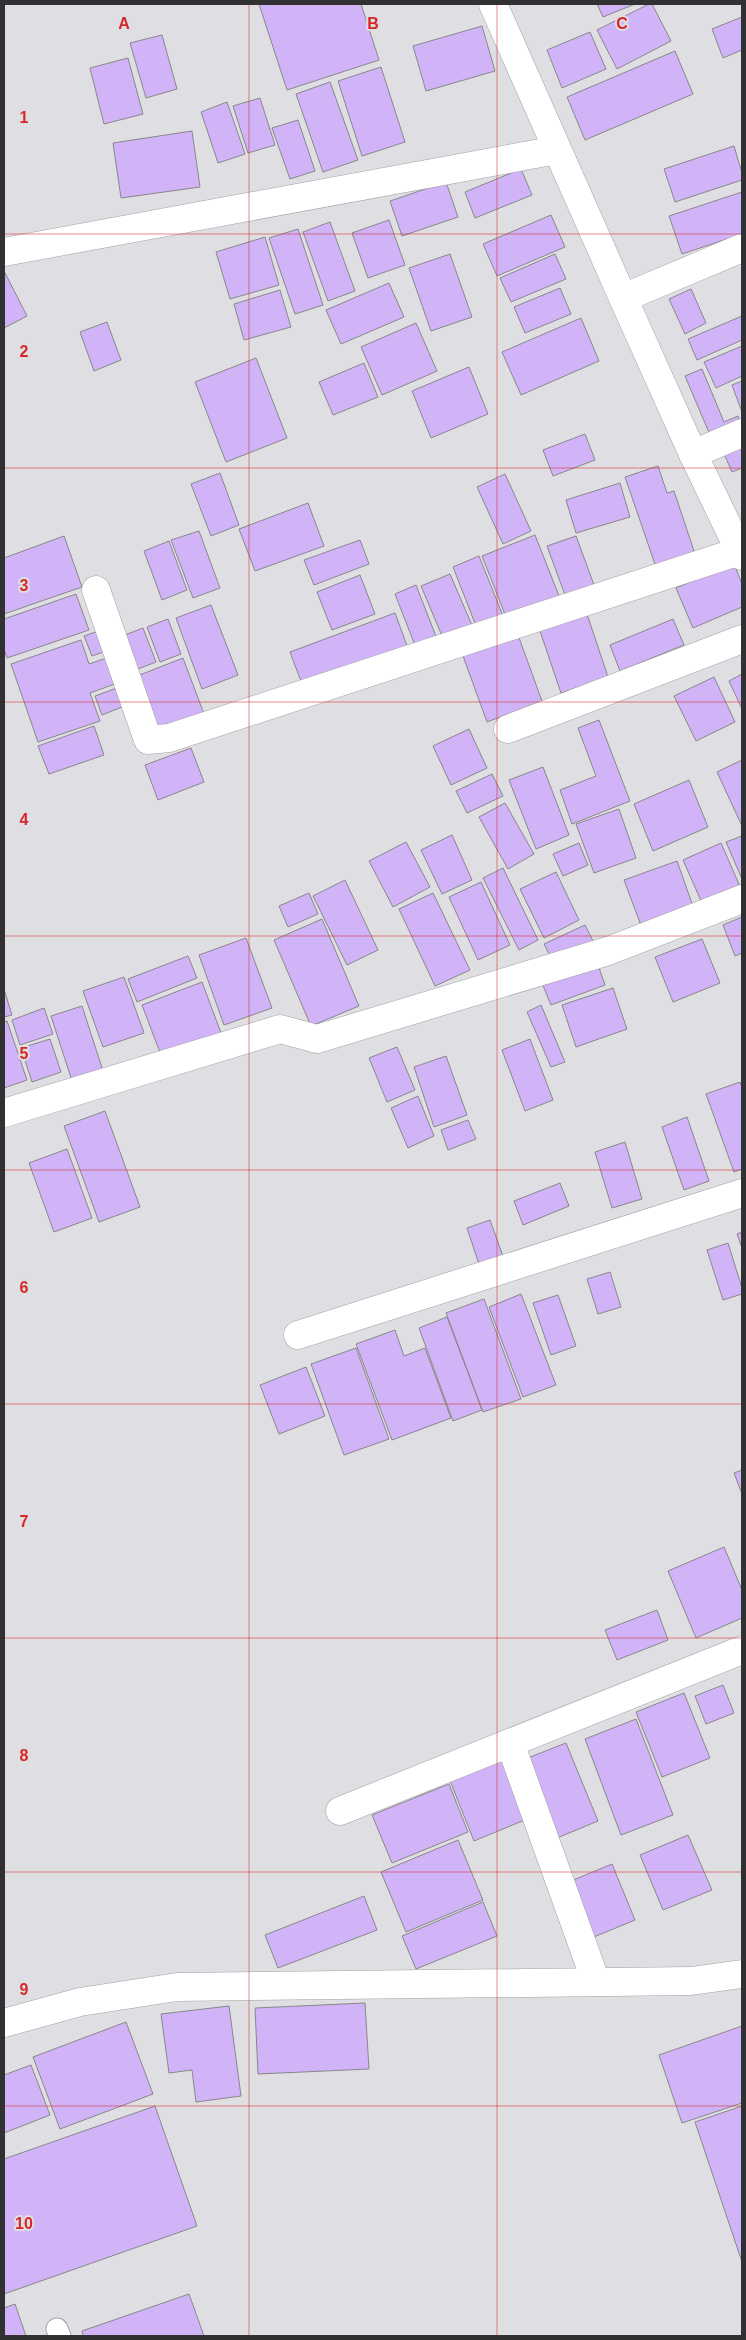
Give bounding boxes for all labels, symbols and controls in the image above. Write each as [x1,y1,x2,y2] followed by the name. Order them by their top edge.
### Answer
[118,15,130,32] text: A
[367,15,379,32] text: B
[616,15,628,32] text: C
[20,109,29,126] text: 1
[20,343,29,360] text: 2
[20,577,29,594] text: 3
[20,811,29,828] text: 4
[20,1045,29,1062] text: 5
[20,1279,29,1296] text: 6
[20,1513,29,1530] text: 7
[20,1747,29,1764] text: 8
[20,1981,29,1998] text: 9
[15,2215,33,2232] text: 10

